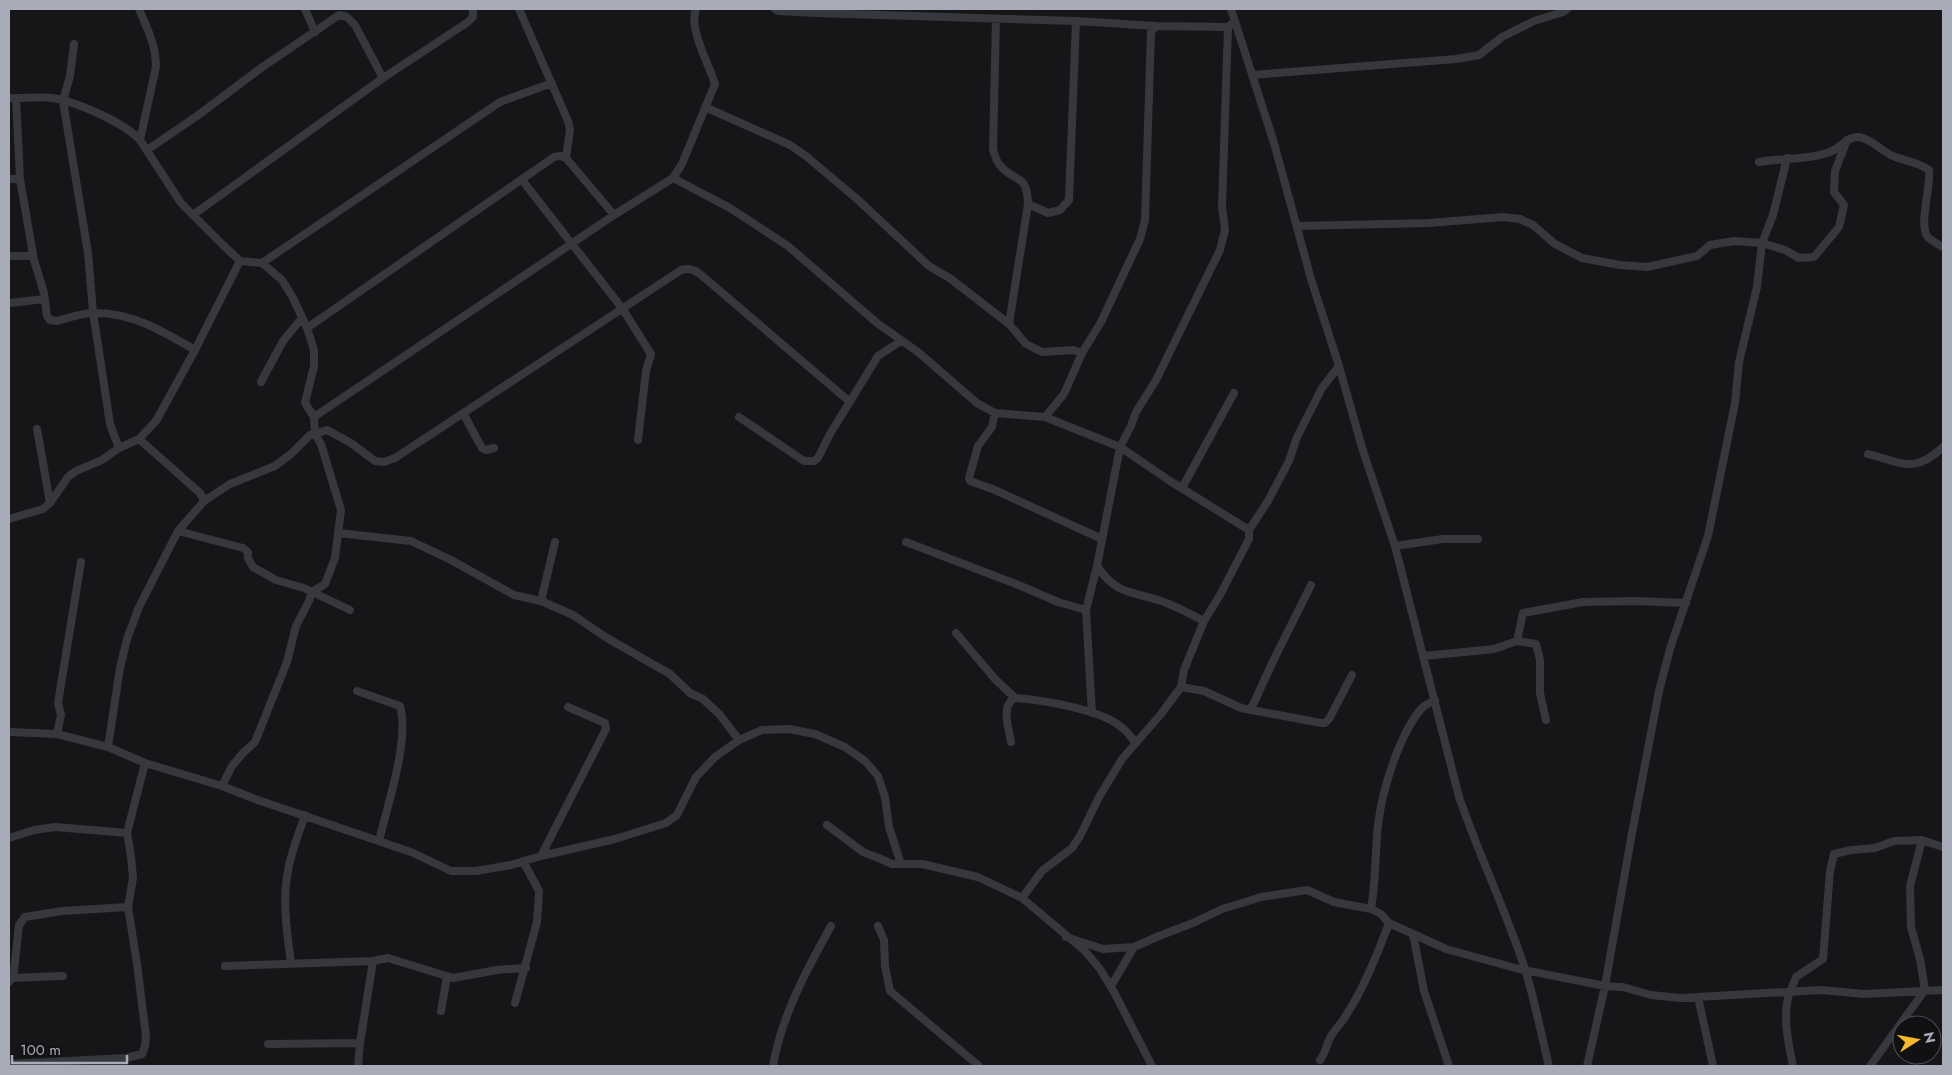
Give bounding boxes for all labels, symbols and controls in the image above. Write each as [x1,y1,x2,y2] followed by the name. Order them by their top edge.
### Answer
[1892,1015,1942,1065] north arrow
[1919,1030,1941,1045] text: N
[12,1032,128,1064] scale bar
[20,1039,61,1061] text: 100 m

